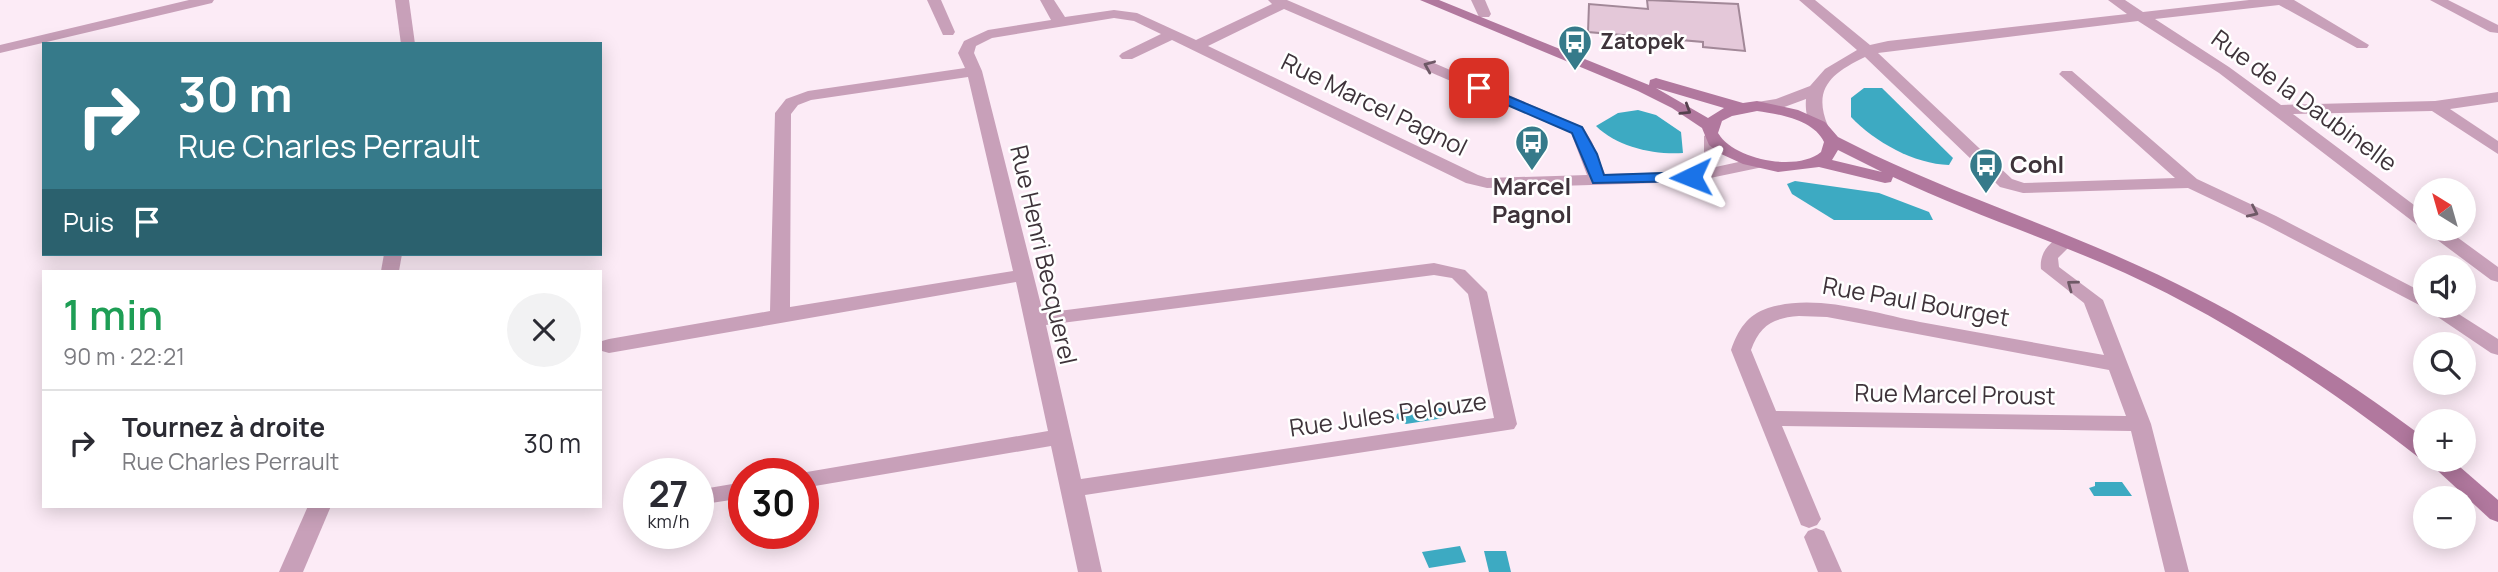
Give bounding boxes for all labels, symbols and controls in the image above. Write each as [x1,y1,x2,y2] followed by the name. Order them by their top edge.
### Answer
[2205,21,2404,178] street label: Rue de la Daubinelle
[1556,23,1594,72] bus stop icon: Zatopek
[1600,27,1685,55] place label: Zatopek
[1276,44,1473,163] street label: Rue Marcel Pagnol
[1449,58,1509,118] pin
[178,60,293,127] text: 30 m
[1423,61,1435,75] one-way arrow
[1460,69,1498,107] icon: arrive
[63,70,154,161] icon: right
[1679,102,1692,115] one-way arrow
[1513,123,1551,172] bus stop icon: Marcel Pagnol
[178,124,480,168] text: Rue Charles Perrault
[1654,140,1728,214] position arrow
[1003,142,1086,368] street label: Rue Henri Becquerel
[1967,146,2005,195] bus stop icon: Cohl
[2010,147,2064,180] place label: Cohl
[1492,169,1572,230] place label: Marcel Pagnol
[2413,178,2476,242] north arrow
[2413,178,2476,549] map controls
[128,203,166,241] icon: arrive
[63,204,114,240] text: Puis
[2246,204,2258,218] one-way arrow
[2413,255,2476,318] button: sound
[1820,268,2012,333] street label: Rue Paul Bourget
[2067,281,2080,294] one-way arrow
[63,285,163,343] text: 1 min
[507,293,581,367] button: close
[2413,332,2476,395] button: search
[63,340,185,372] text: 90 m · 22:21
[1854,375,2056,412] street label: Rue Marcel Proust
[1287,383,1489,444] street label: Rue Jules Pelouze
[122,409,325,445] text: Tournez à droite
[2413,409,2476,472] button: +
[63,424,101,462] icon: right
[524,425,581,461] text: 30 m
[122,445,339,477] text: Rue Charles Perrault
[728,458,819,549] speed limit sign: 30
[649,470,688,518] text: 27
[2413,486,2476,549] button: −
[648,509,689,533] text: km/h

